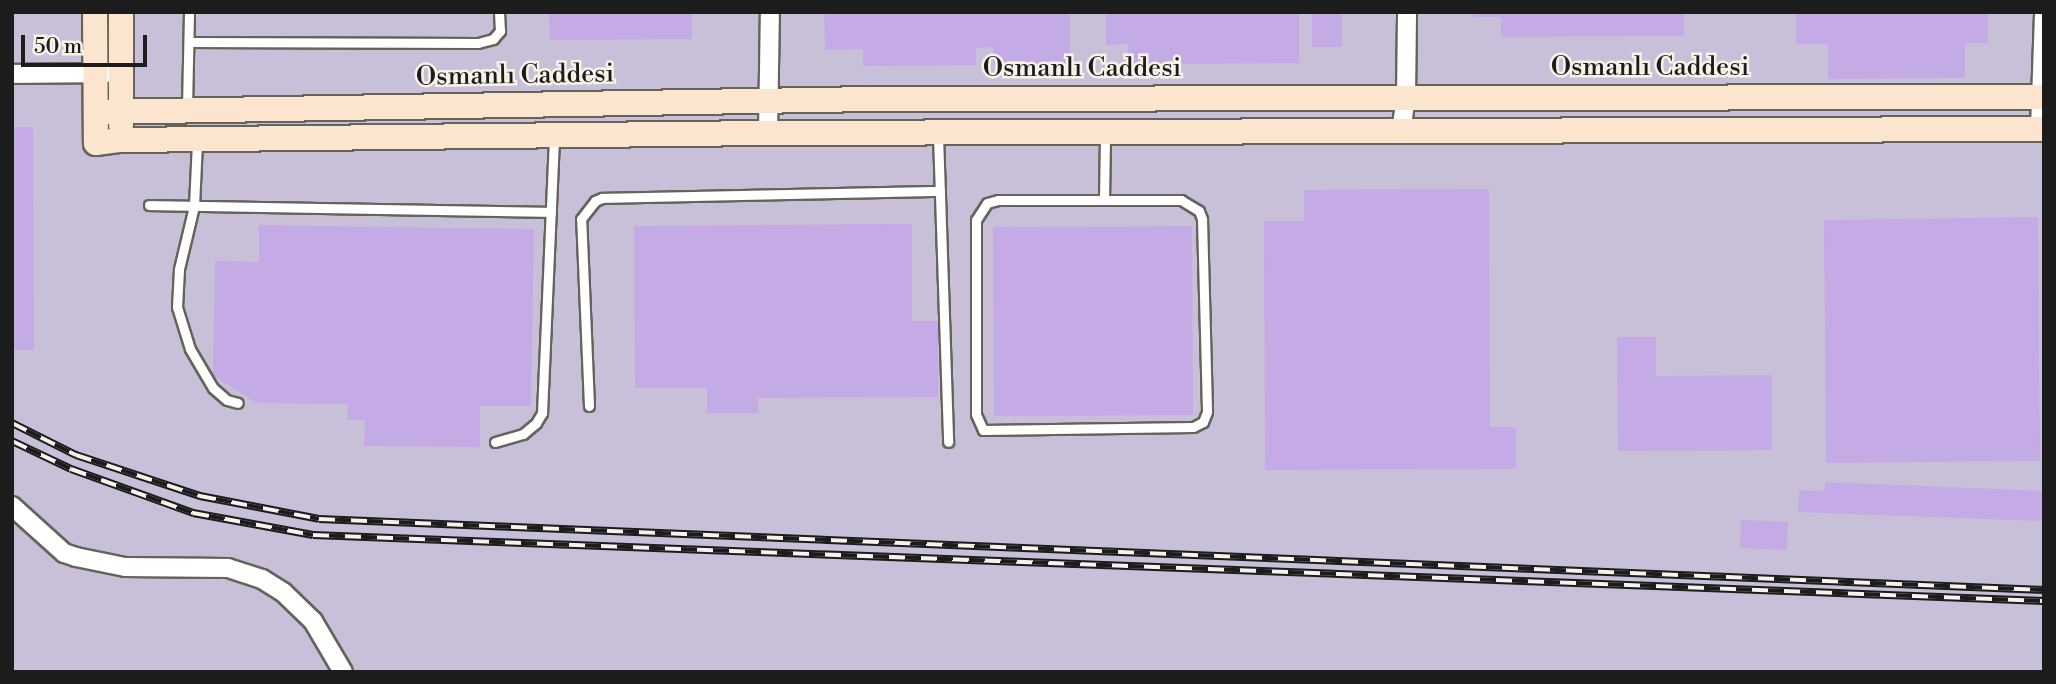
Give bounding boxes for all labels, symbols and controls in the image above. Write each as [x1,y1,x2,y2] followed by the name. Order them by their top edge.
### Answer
[24,21,150,65] scale bar
[34,34,82,60] text: 50 m
[1551,52,1749,84] street label: Osmanlı Caddesi
[983,53,1181,85] street label: Osmanlı Caddesi
[416,59,614,93] street label: Osmanlı Caddesi

